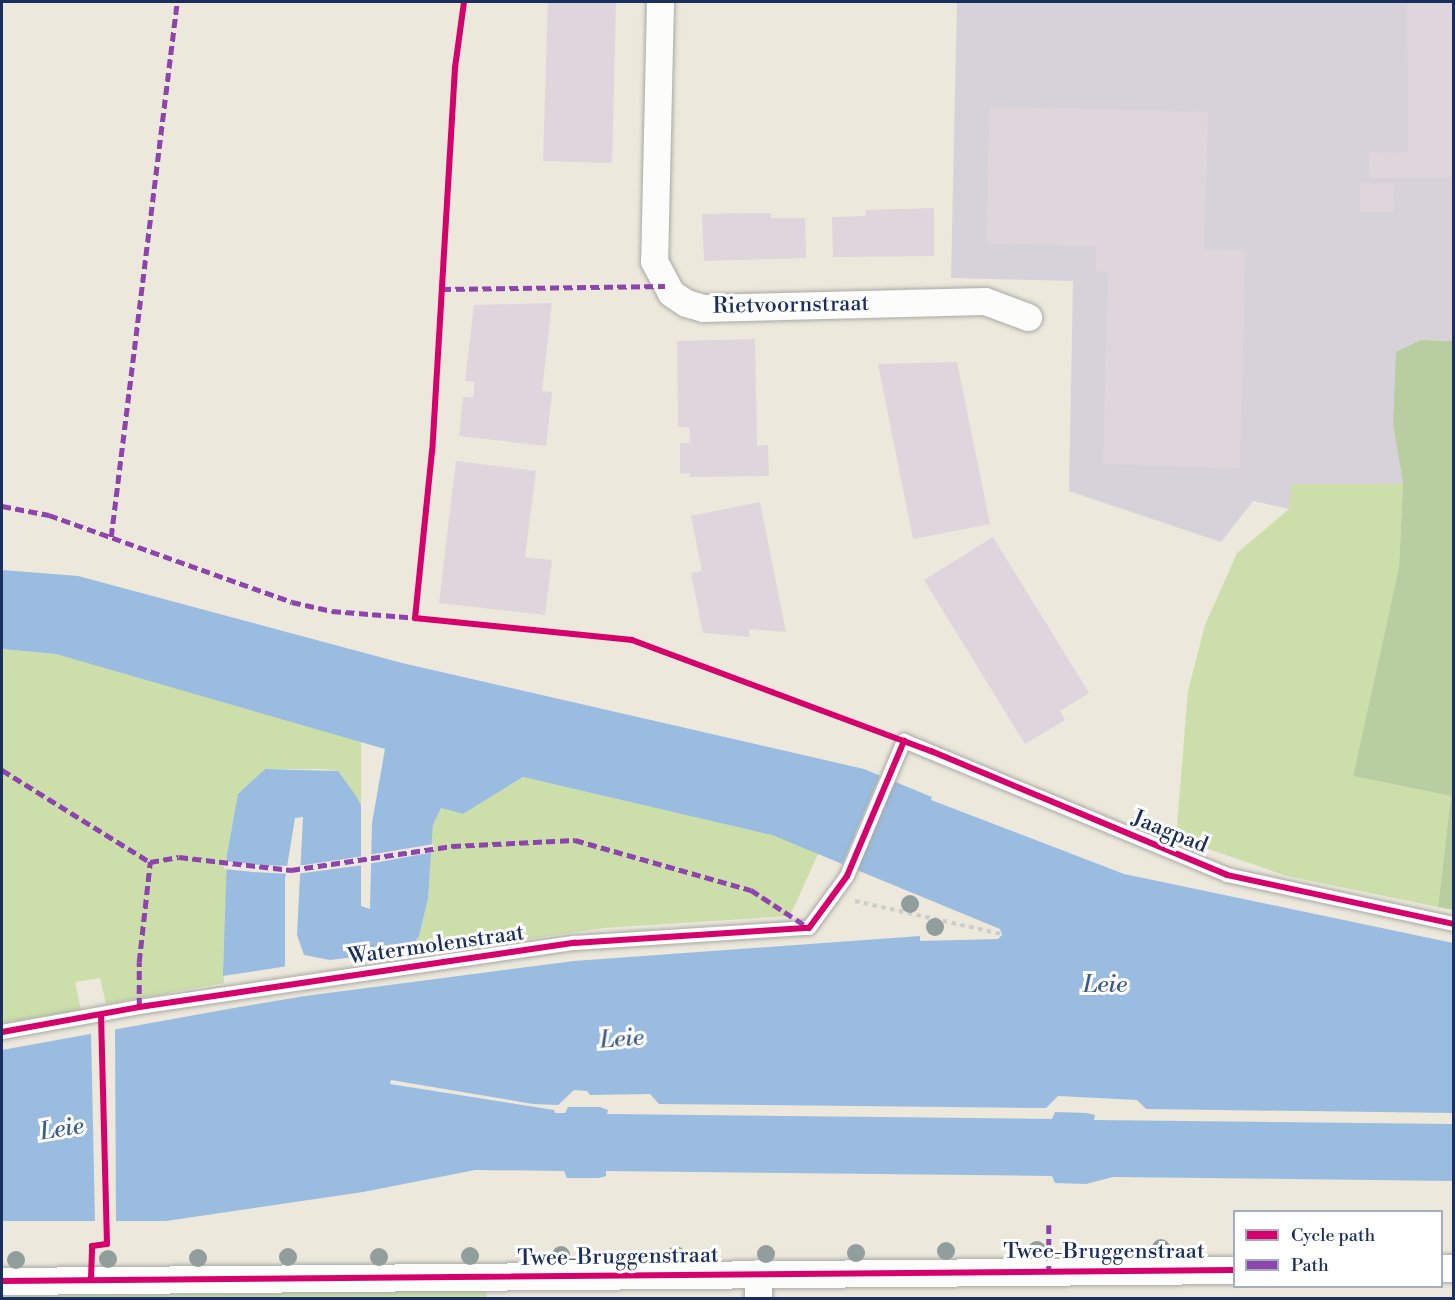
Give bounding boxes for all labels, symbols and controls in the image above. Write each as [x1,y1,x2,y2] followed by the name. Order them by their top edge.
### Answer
[713,290,869,320] street label: Rietvoornstraat
[1128,805,1212,859] street label: Jaagpad
[346,920,526,970] street label: Watermolenstraat
[1083,972,1127,1000] water label: Leie
[599,1024,645,1056] water label: Leie
[38,1112,86,1148] water label: Leie
[1233,1210,1443,1288] legend
[1291,1224,1375,1247] text: Cycle path
[1003,1239,1205,1265] street label: Twee-Bruggenstraat
[517,1242,719,1272] street label: Twee-Bruggenstraat
[1291,1254,1329,1277] text: Path

